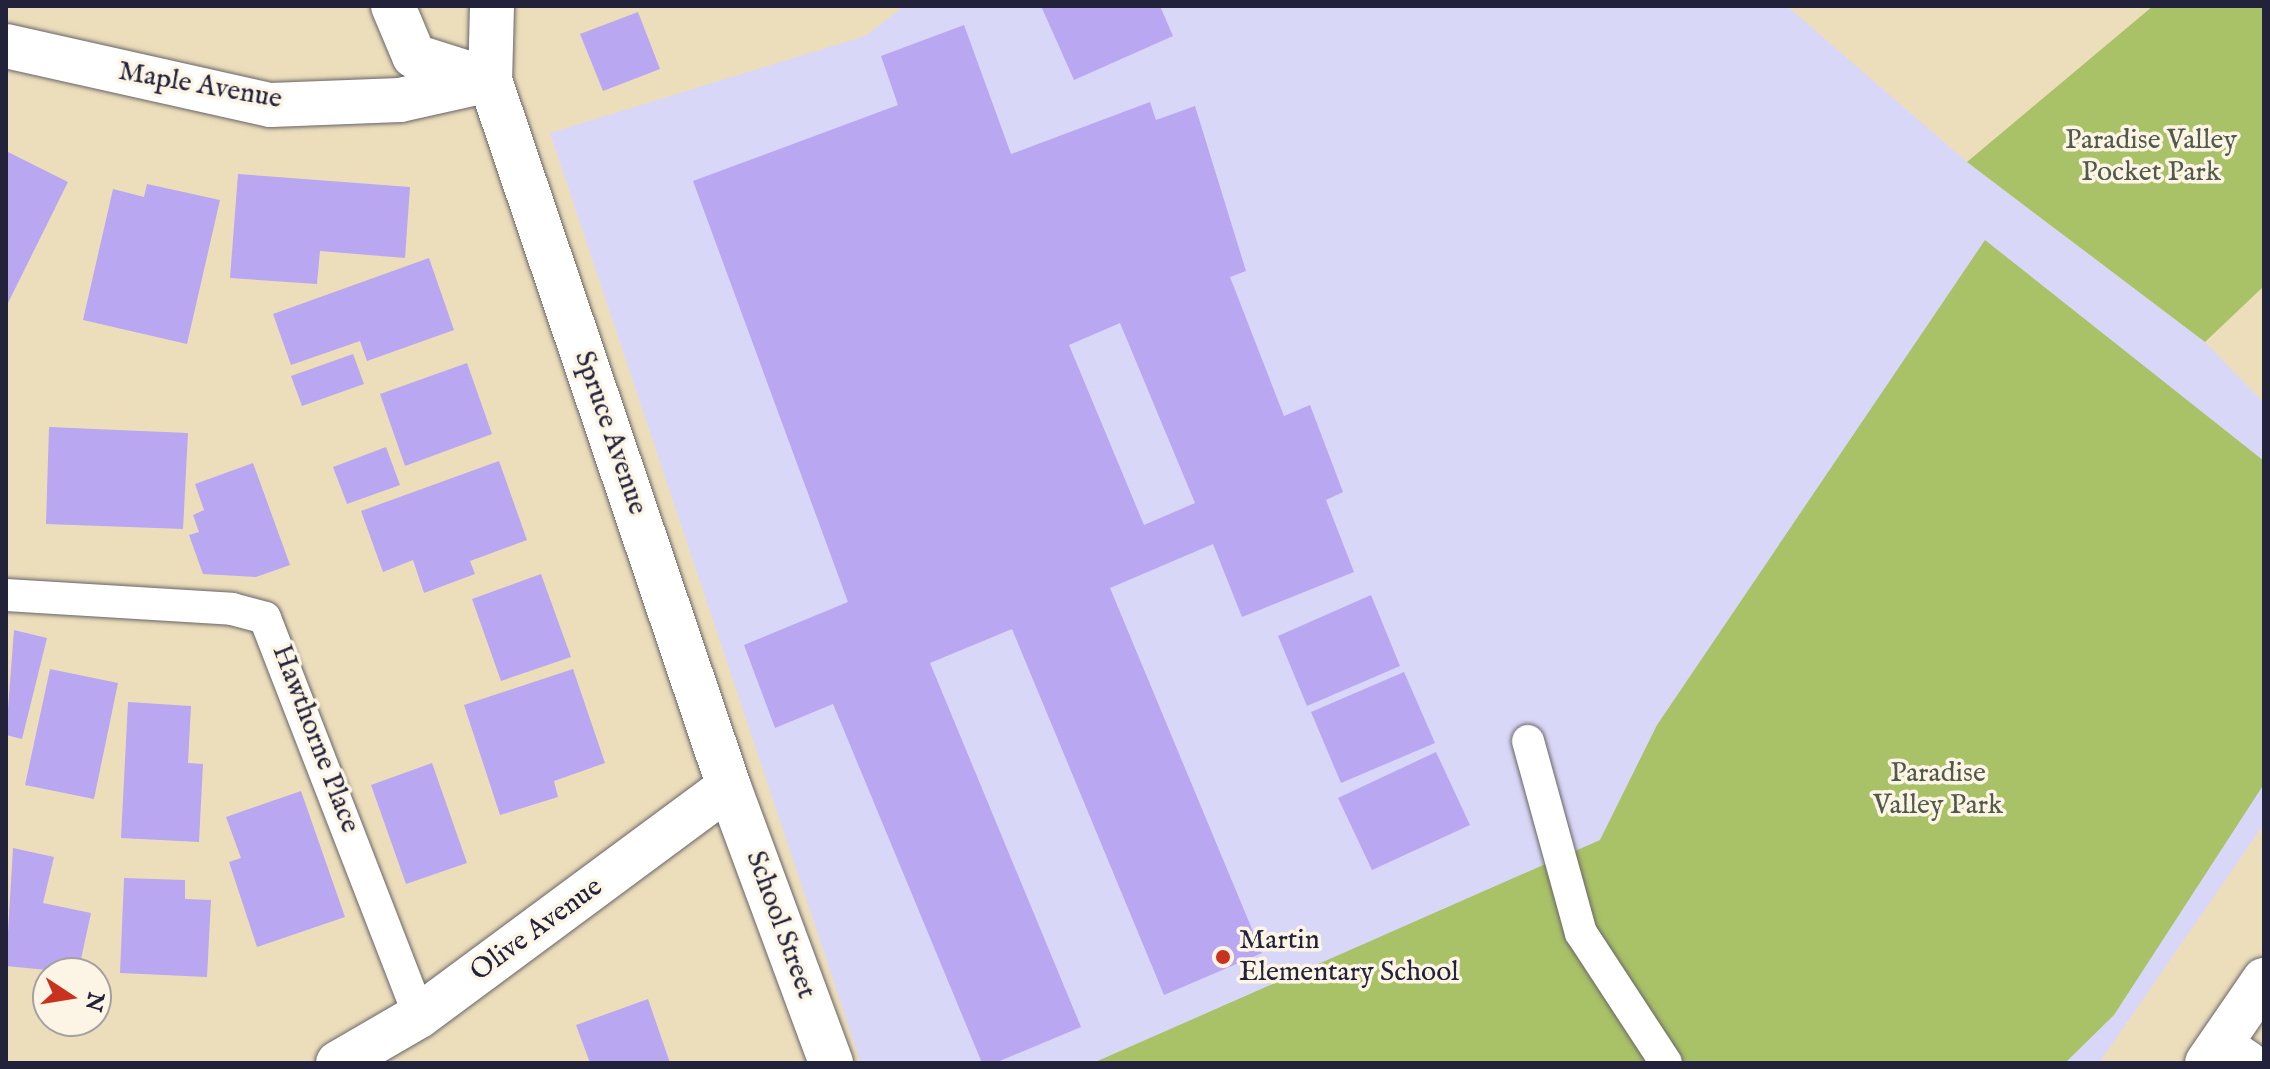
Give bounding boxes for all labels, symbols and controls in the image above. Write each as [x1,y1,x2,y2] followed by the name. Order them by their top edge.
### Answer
[116,55,284,117] street label: Maple Avenue
[2065,124,2237,190] park label: Paradise Valley Pocket Park
[566,347,654,519] street label: Spruce Avenue
[264,640,366,838] street label: Hawthorne Place
[1873,757,2003,823] park label: Paradise Valley Park
[738,847,822,1003] street label: School Street
[464,871,610,989] street label: Olive Avenue
[1239,924,1459,990] place label: Martin Elementary School
[1214,948,1232,966] marker: Martin Elementary School
[32,957,112,1037] north arrow
[78,989,109,1014] text: N

